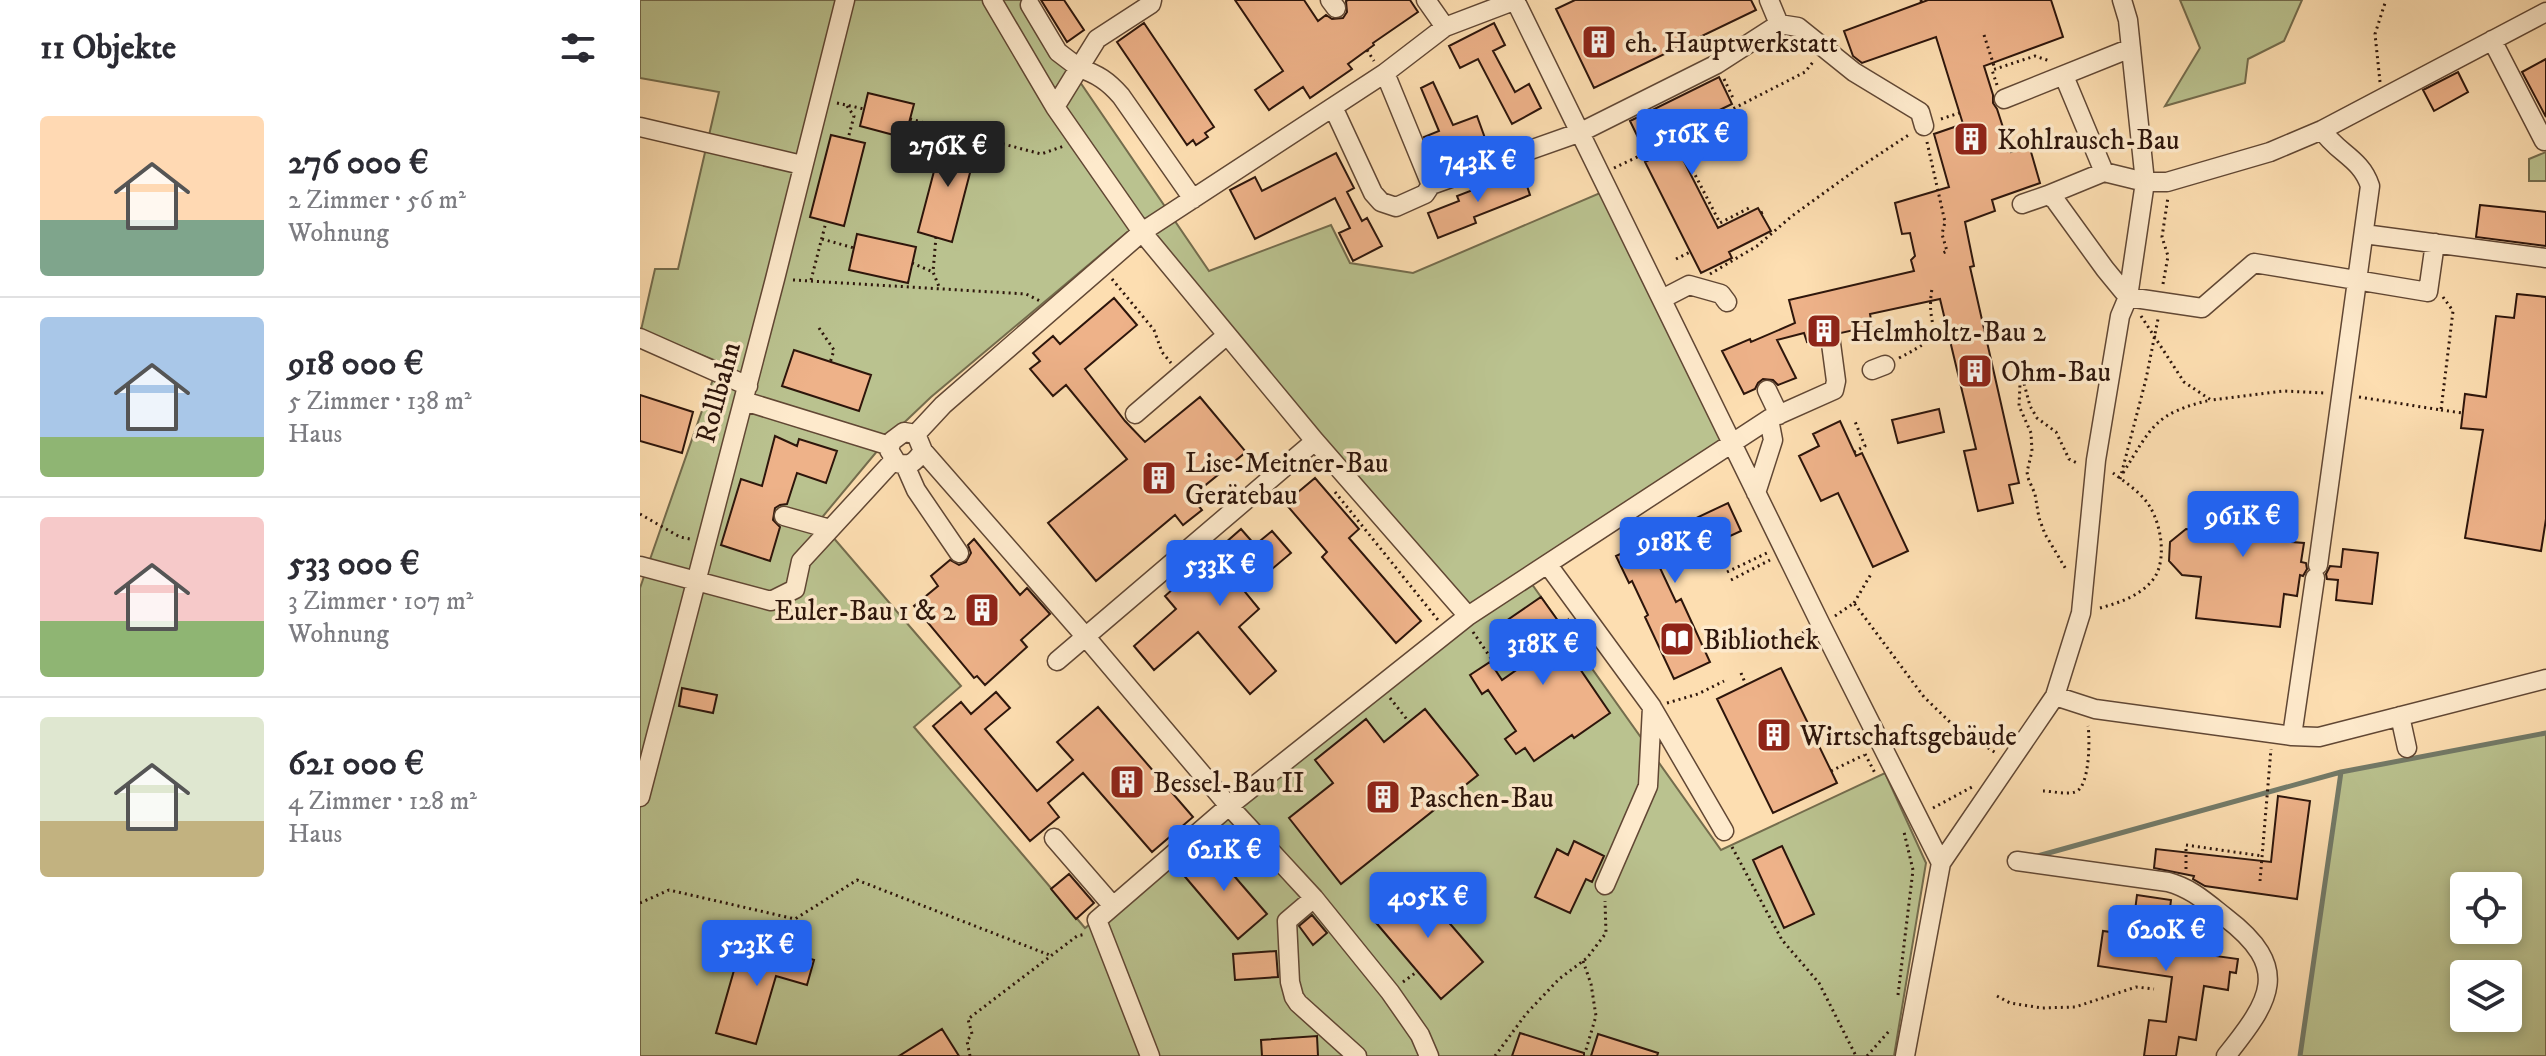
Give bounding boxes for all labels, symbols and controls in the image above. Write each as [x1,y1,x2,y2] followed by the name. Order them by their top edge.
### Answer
[1580,23,1618,61] building icon: eh. Hauptwerkstatt
[556,26,600,70] icon: filters
[1625,26,1838,61] place label: eh. Hauptwerkstatt
[40,27,176,69] text: 11 Objekte
[1627,109,1757,177] pin: 516K €
[1655,118,1729,151] text: 516K €
[1952,120,1990,158] building icon: Kohlrausch-Bau
[883,121,1013,189] pin: 276K €
[1997,123,2179,158] place label: Kohlrausch-Bau
[909,130,987,163] text: 276K €
[1413,136,1543,204] pin: 743K €
[288,142,429,184] text: 276 000 €
[1439,145,1517,178] text: 743K €
[104,148,200,244] icon: home
[288,184,466,217] text: 2 Zimmer · 56 m²
[288,217,389,250] text: Wohnung
[1805,312,1843,350] building icon: Helmholtz-Bau 2
[1850,315,2046,350] place label: Helmholtz-Bau 2
[688,338,749,447] street label: Rollbahn
[288,343,424,385] text: 918 000 €
[104,349,200,445] icon: home
[1956,352,1994,390] building icon: Ohm-Bau
[2001,355,2111,390] place label: Ohm-Bau
[288,385,472,418] text: 5 Zimmer · 138 m²
[288,418,342,451] text: Haus
[1185,446,1389,513] place label: Lise-Meitner-Bau Gerätebau
[1140,459,1178,497] building icon: Lise-Meitner-Bau Gerätebau
[2178,491,2308,559] pin: 961K €
[2205,500,2281,533] text: 961K €
[1610,517,1740,585] pin: 918K €
[1638,526,1712,559] text: 918K €
[1155,540,1285,608] pin: 533K €
[288,543,420,585] text: 533 000 €
[104,549,200,645] icon: home
[1184,549,1256,582] text: 533K €
[288,585,473,618] text: 3 Zimmer · 107 m²
[963,591,1001,629] building icon: Euler-Bau 1 & 2
[774,594,956,629] place label: Euler-Bau 1 & 2
[288,618,389,651] text: Wohnung
[1478,619,1608,687] pin: 318K €
[1658,620,1696,658] library icon: Bibliothek
[1703,623,1819,658] place label: Bibliothek
[1507,628,1579,661] text: 318K €
[1755,716,1793,754] building icon: Wirtschaftsgebäude
[1799,719,2017,754] place label: Wirtschaftsgebäude
[288,743,424,785] text: 621 000 €
[104,749,200,845] icon: home
[1108,763,1146,801] building icon: Bessel-Bau II
[1153,766,1305,801] place label: Bessel-Bau II
[1364,778,1402,816] building icon: Paschen-Bau
[1409,781,1554,816] place label: Paschen-Bau
[288,785,477,818] text: 4 Zimmer · 128 m²
[288,818,342,851] text: Haus
[1159,825,1289,893] pin: 621K €
[1187,834,1261,867] text: 621K €
[1363,872,1493,940] pin: 405K €
[2450,872,2522,1032] map controls
[2450,872,2522,944] button: locate
[1388,881,1468,914] text: 405K €
[2101,905,2231,973] pin: 620K €
[2126,914,2206,947] text: 620K €
[692,920,822,988] pin: 523K €
[720,929,794,962] text: 523K €
[2450,960,2522,1032] button: layers

